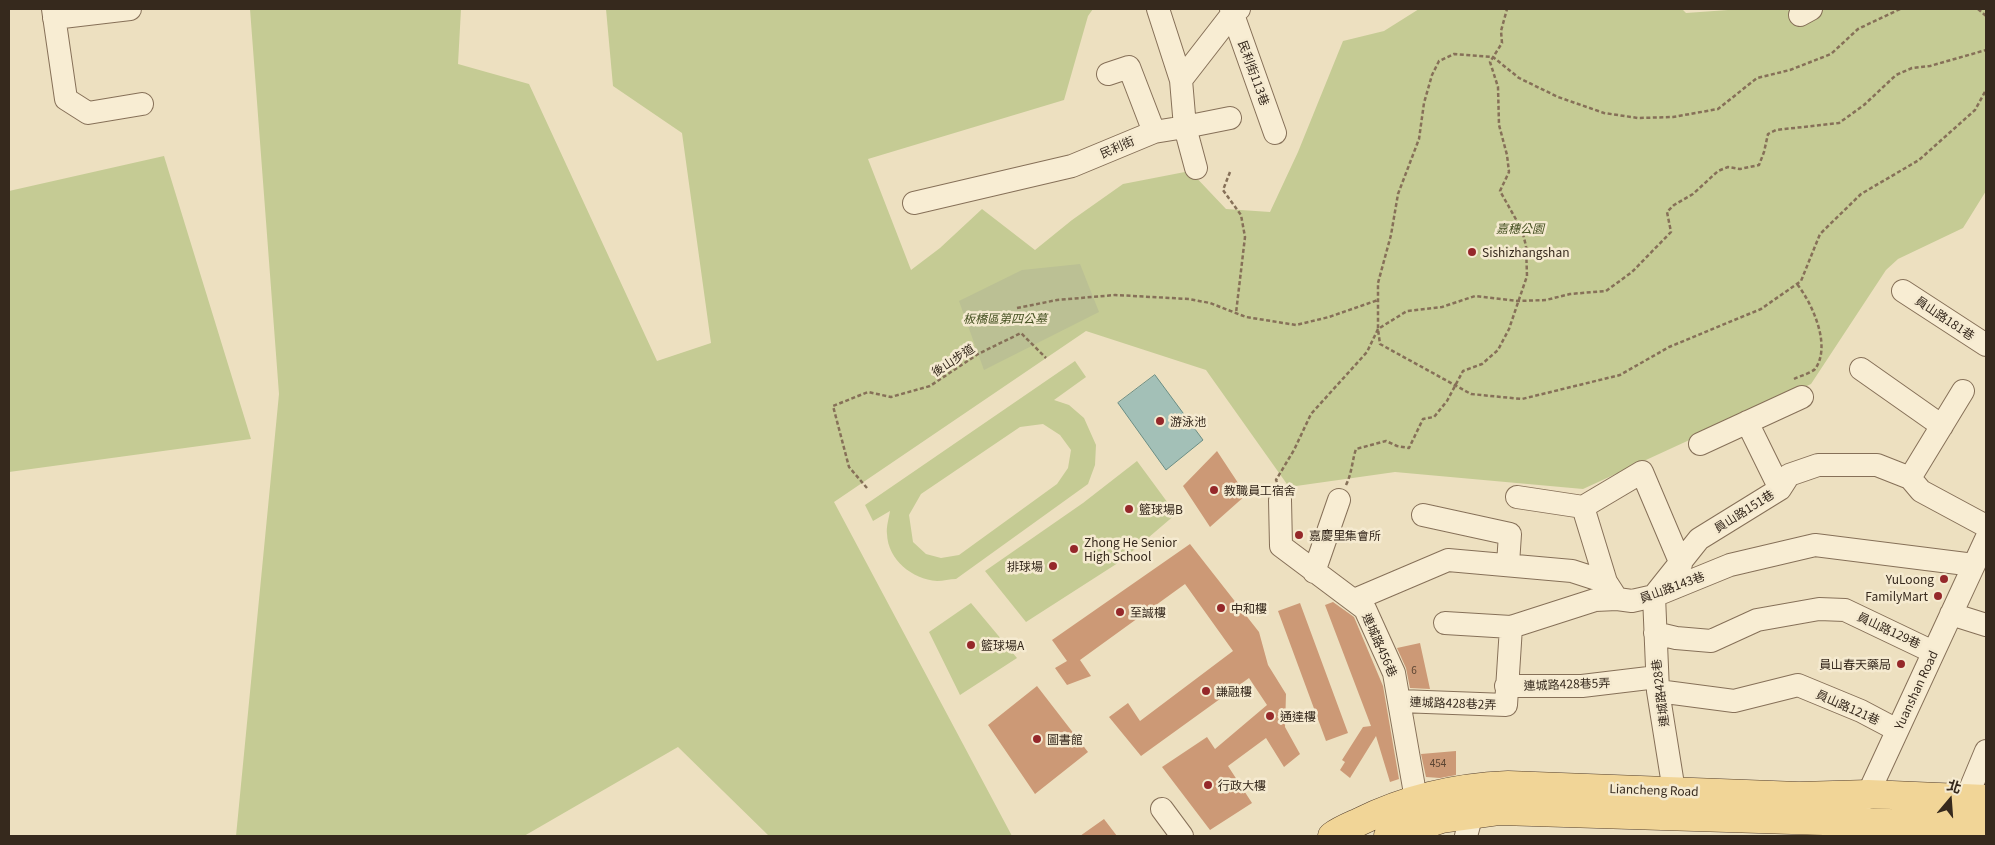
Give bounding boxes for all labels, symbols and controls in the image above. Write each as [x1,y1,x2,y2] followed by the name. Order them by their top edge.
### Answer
[1236,39,1272,107] street label: 民利街113巷
[1098,133,1136,161] street label: 民利街
[1496,221,1544,235] park label: 嘉穗公園
[1482,245,1569,259] place label: Sishizhangshan
[1466,246,1478,258] marker: Sishizhangshan
[1913,293,1977,343] street label: 員山路181巷
[963,311,1047,325] park label: 板橋區第四公墓
[929,341,977,379] street label: 後山步道
[1170,414,1206,428] place label: 游泳池
[1154,415,1166,427] marker: 游泳池
[1224,483,1296,497] place label: 教職員工宿舍
[1208,484,1220,496] marker: 教職員工宿舍
[1711,487,1777,535] street label: 員山路151巷
[1139,502,1183,516] place label: 籃球場B
[1123,503,1135,515] marker: 籃球場B
[1309,528,1381,542] place label: 嘉慶里集會所
[1293,529,1305,541] marker: 嘉慶里集會所
[1084,535,1177,563] place label: Zhong He Senior High School
[1068,543,1080,555] marker: Zhong He Senior High School
[1007,559,1043,573] place label: 排球場
[1047,560,1059,572] marker: 排球場
[1638,569,1706,605] street label: 員山路143巷
[1886,572,1934,586] place label: YuLoong
[1938,573,1950,585] marker: YuLoong
[1865,589,1928,603] place label: FamilyMart
[1932,590,1944,602] marker: FamilyMart
[1231,601,1267,615] place label: 中和樓
[1215,602,1227,614] marker: 中和樓
[1130,605,1166,619] place label: 至誠樓
[1114,606,1126,618] marker: 至誠樓
[1855,609,1923,651] street label: 員山路129巷
[1360,611,1400,679] street label: 連城路456巷
[981,638,1024,652] place label: 籃球場A
[965,639,977,651] marker: 籃球場A
[1891,648,1941,732] street label: Yuanshan Road
[1819,657,1891,671] place label: 員山春天藥局
[1649,658,1671,728] street label: 連城路428巷
[1895,658,1907,670] marker: 員山春天藥局
[1411,664,1417,676] house number: 6
[1523,675,1611,693] street label: 連城路428巷5弄
[1216,684,1252,698] place label: 謙融樓
[1200,685,1212,697] marker: 謙融樓
[1814,687,1882,727] street label: 員山路121巷
[1409,694,1497,712] street label: 連城路428巷2弄
[1280,709,1316,723] place label: 通達樓
[1264,710,1276,722] marker: 通達樓
[1047,732,1083,746] place label: 圖書館
[1031,733,1043,745] marker: 圖書館
[1430,757,1446,769] house number: 454
[1945,774,1964,797] text: 北
[1925,775,1975,825] north arrow
[1218,778,1266,792] place label: 行政大樓
[1202,779,1214,791] marker: 行政大樓
[1609,781,1699,799] street label: Liancheng Road

